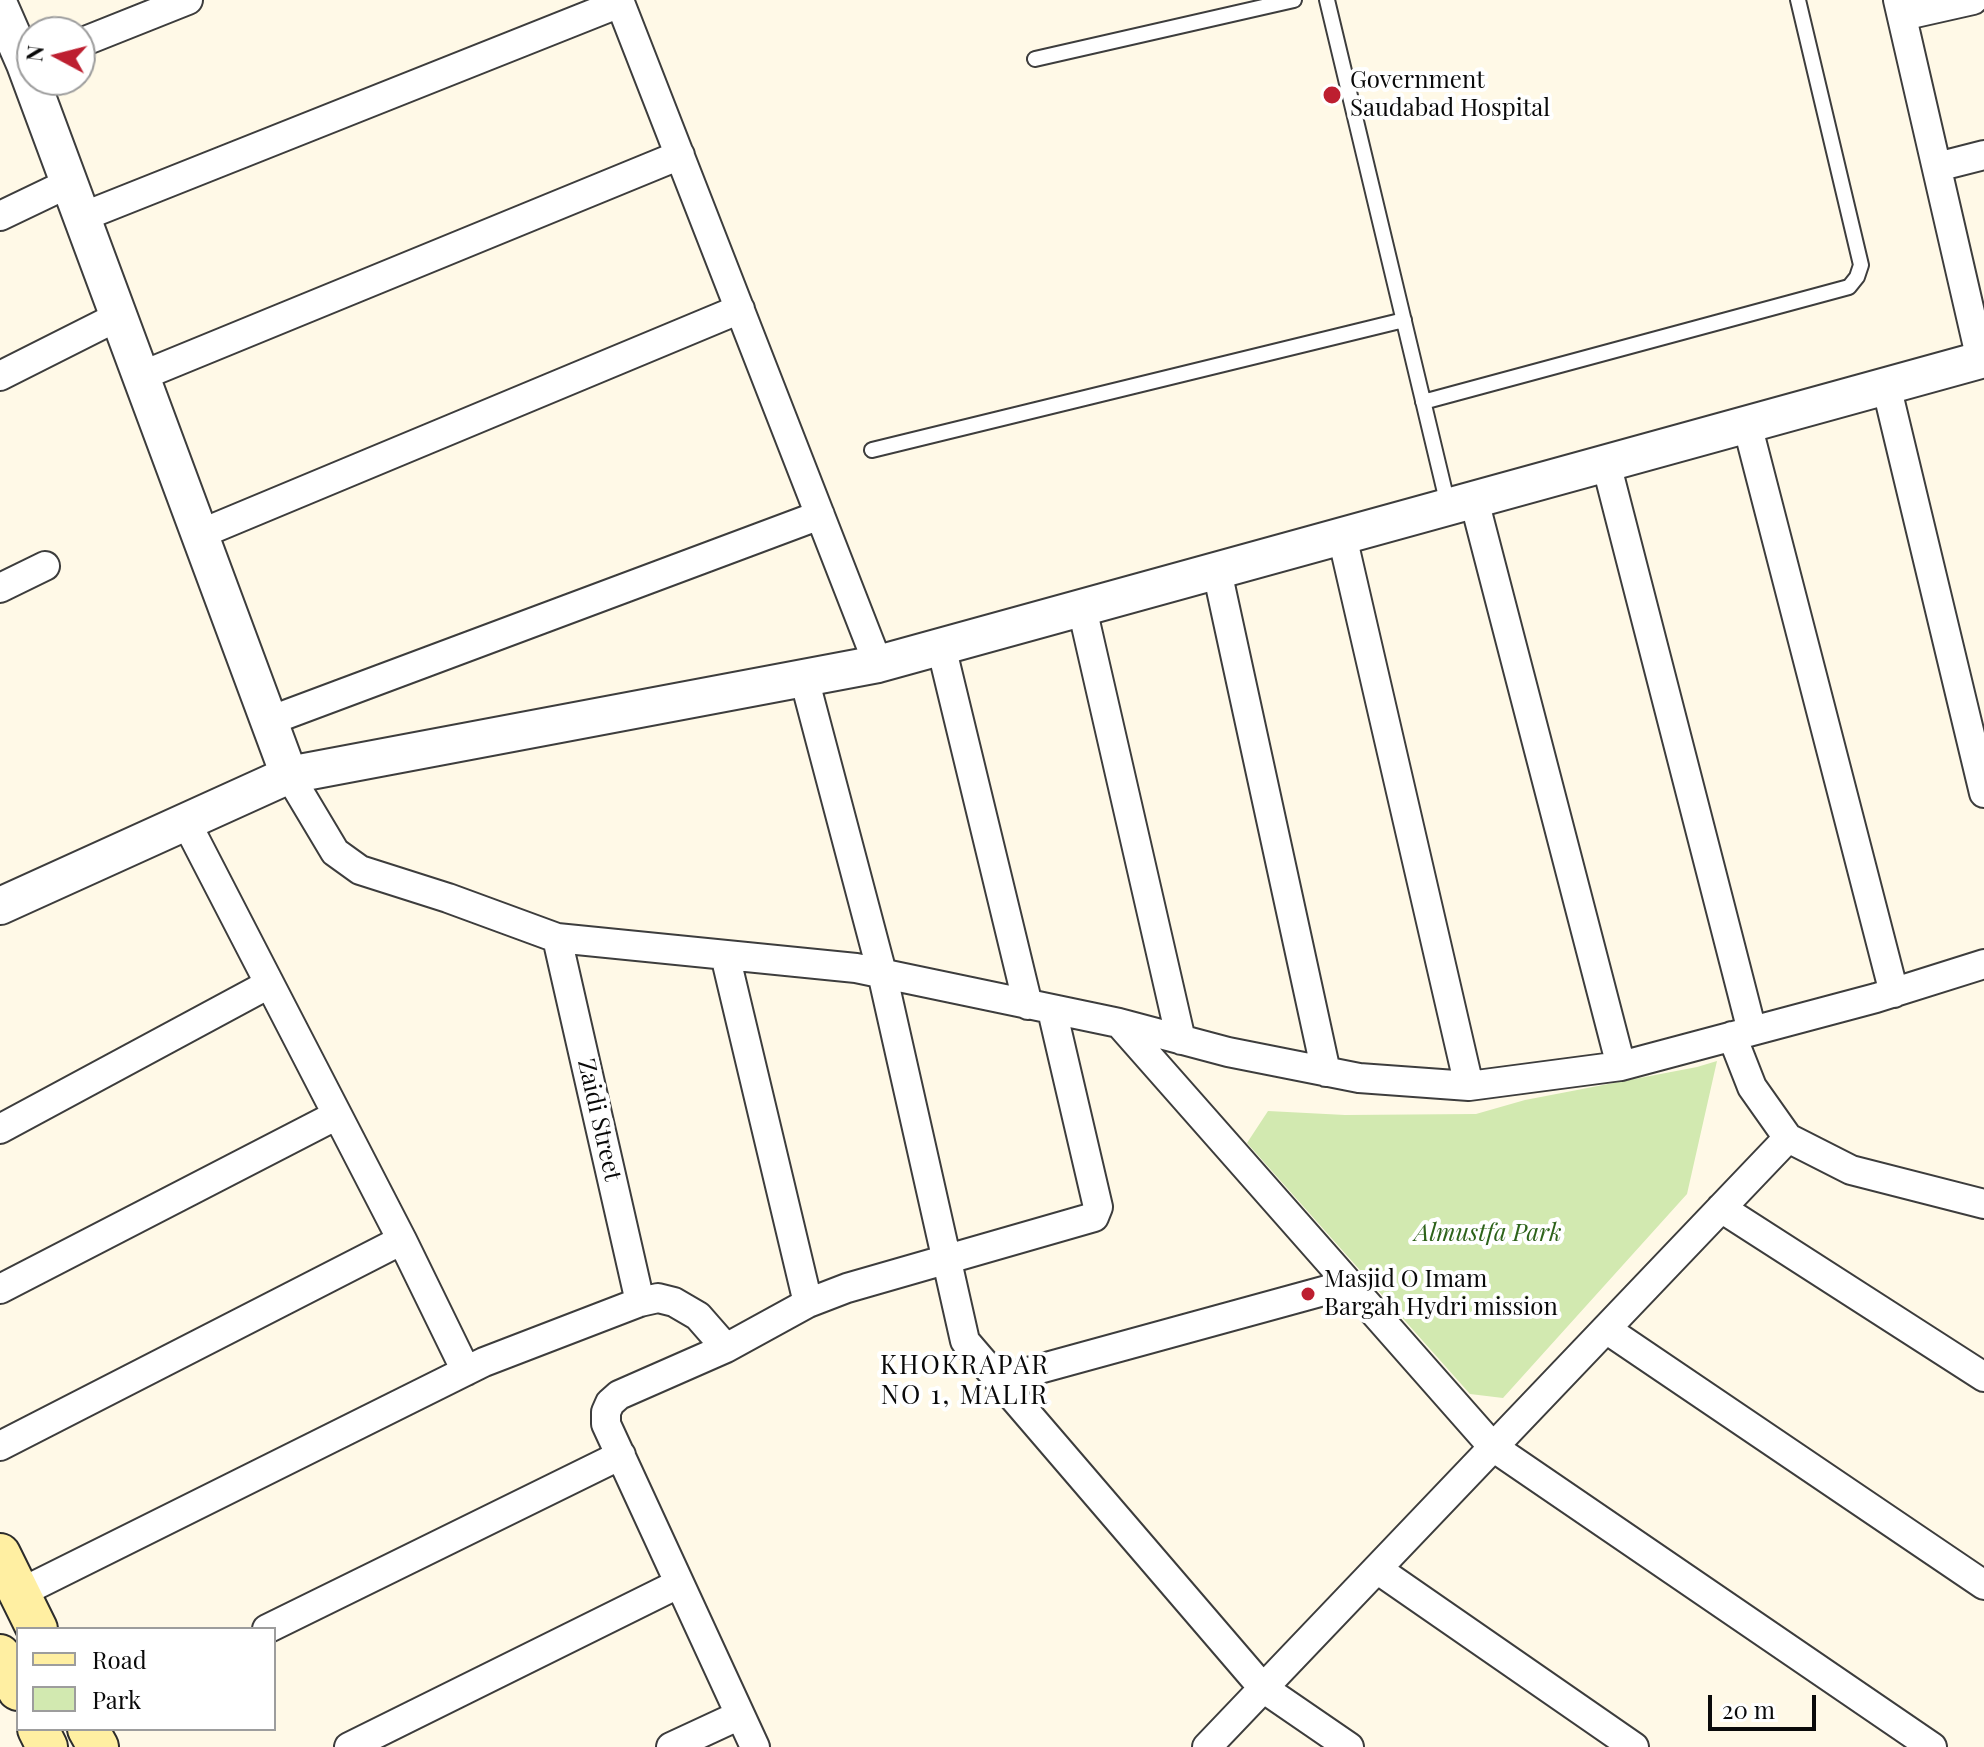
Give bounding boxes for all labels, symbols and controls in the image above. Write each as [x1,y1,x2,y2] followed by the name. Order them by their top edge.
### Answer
[16,16,96,96] north arrow
[18,44,50,63] text: N
[1350,67,1550,123] place label: Government Saudabad Hospital
[1321,84,1343,106] marker: Government Saudabad Hospital
[571,1056,627,1184] street label: Zaidi Street
[1414,1220,1562,1248] park label: Almustfa Park
[1324,1266,1558,1322] place label: Masjid O Imam Bargah Hydri mission
[1299,1285,1317,1303] marker: Masjid O Imam Bargah Hydri mission
[880,1350,1050,1412] district label: KHOKRAPAR NO 1, MALIR
[16,1627,276,1731] legend
[92,1643,147,1675] text: Road
[1712,1679,1820,1729] scale bar
[92,1683,141,1715] text: Park
[1722,1693,1775,1725] text: 20 m

